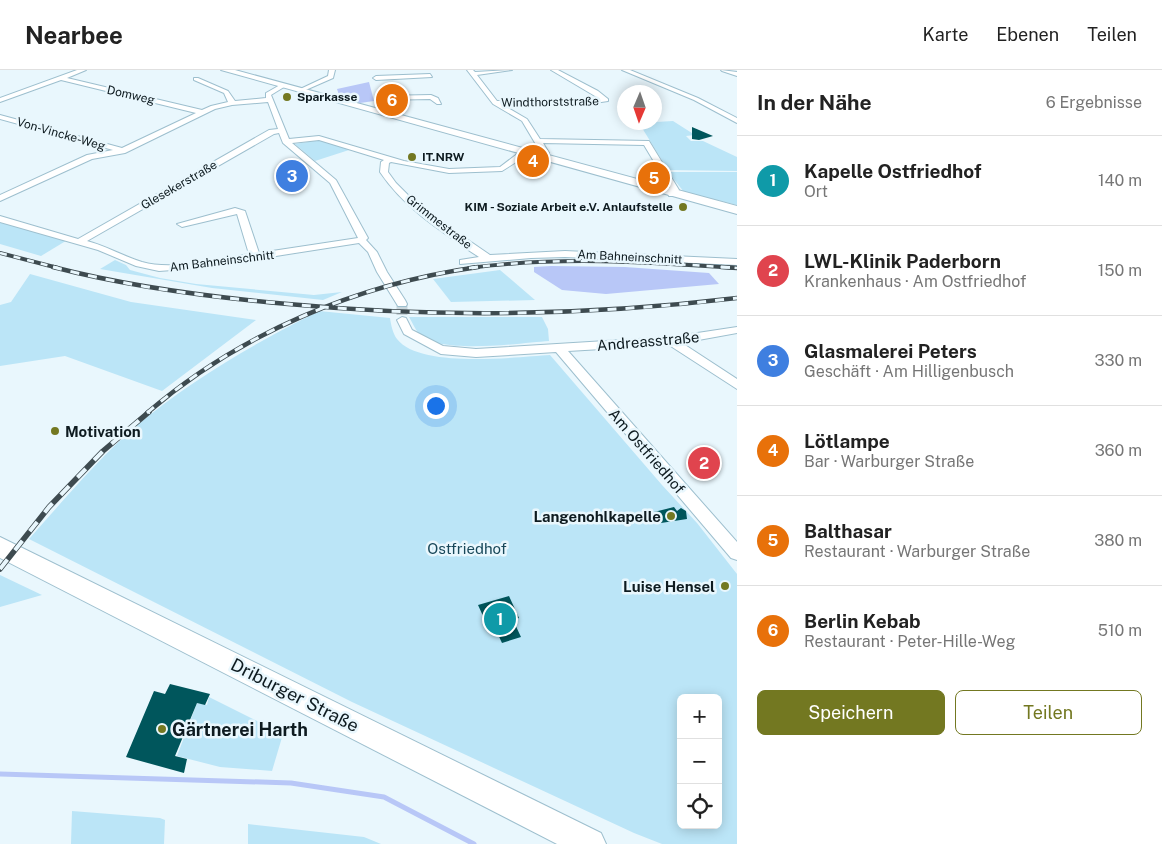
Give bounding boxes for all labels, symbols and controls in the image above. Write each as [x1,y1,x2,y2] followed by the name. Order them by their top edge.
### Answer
[25,21,123,49] text: Nearbee
[923,24,968,45] text: Karte
[996,24,1059,45] text: Ebenen
[1087,24,1137,45] text: Teilen
[376,81,408,119] pin: 6
[106,83,156,107] street label: Domweg
[617,85,662,130] north arrow
[297,90,357,104] place label: Sparkasse
[757,90,872,115] text: In der Nähe
[281,91,293,103] marker: Sparkasse
[1046,93,1142,112] text: 6 Ergebnisse
[501,94,599,110] street label: Windthorststraße
[15,115,107,153] street label: Von-Vincke-Weg
[517,142,549,180] pin: 4
[422,150,465,164] place label: IT.NRW
[406,151,418,163] marker: IT.NRW
[276,157,308,195] pin: 3
[139,158,220,212] street label: Glesekerstraße
[638,159,670,197] pin: 5
[804,160,982,182] text: Kapelle Ostfriedhof
[770,171,776,190] text: 1
[1098,171,1142,190] text: 140 m
[804,182,828,201] text: Ort
[403,192,475,252] street label: Grimmestraße
[465,200,673,214] place label: KIM - Soziale Arbeit e.V. Anlaufstelle
[677,201,689,213] marker: KIM - Soziale Arbeit e.V. Anlaufstelle
[577,247,683,267] street label: Am Bahneinschnitt
[169,248,275,274] street label: Am Bahneinschnitt
[804,250,1001,272] text: LWL-Klinik Paderborn
[768,261,778,280] text: 2
[1098,261,1142,280] text: 150 m
[804,272,1026,291] text: Krankenhaus · Am Ostfriedhof
[596,328,700,354] street label: Andreasstraße
[804,340,977,362] text: Glasmalerei Peters
[768,351,778,370] text: 3
[1095,351,1142,370] text: 330 m
[804,362,1014,381] text: Geschäft · Am Hilligenbusch
[423,393,449,419] your location
[606,405,688,497] street label: Am Ostfriedhof
[65,423,141,440] place label: Motivation
[49,425,61,437] marker: Motivation
[804,430,890,452] text: Lötlampe
[768,441,778,460] text: 4
[1095,441,1142,460] text: 360 m
[688,444,720,482] pin: 2
[804,452,974,471] text: Bar · Warburger Straße
[533,508,661,525] place label: Langenohlkapelle
[665,510,677,522] marker: Langenohlkapelle
[804,520,892,542] text: Balthasar
[768,531,778,550] text: 5
[1094,531,1142,550] text: 380 m
[427,540,507,557] park label: Ostfriedhof
[804,542,1030,561] text: Restaurant · Warburger Straße
[623,578,715,595] place label: Luise Hensel
[719,580,731,592] marker: Luise Hensel
[484,600,516,638] pin: 1
[804,610,921,632] text: Berlin Kebab
[768,621,778,640] text: 6
[1098,621,1142,640] text: 510 m
[804,632,1015,651] text: Restaurant · Peter-Hille-Weg
[228,654,362,736] street label: Driburger Straße
[757,690,945,735] button: Speichern
[955,690,1142,735] button: Teilen
[677,694,722,829] map controls
[677,694,722,739] button: +
[172,719,308,740] place label: Gärtnerei Harth
[156,723,168,735] marker: Gärtnerei Harth
[677,739,722,784] button: −
[677,784,722,829] button: locate

